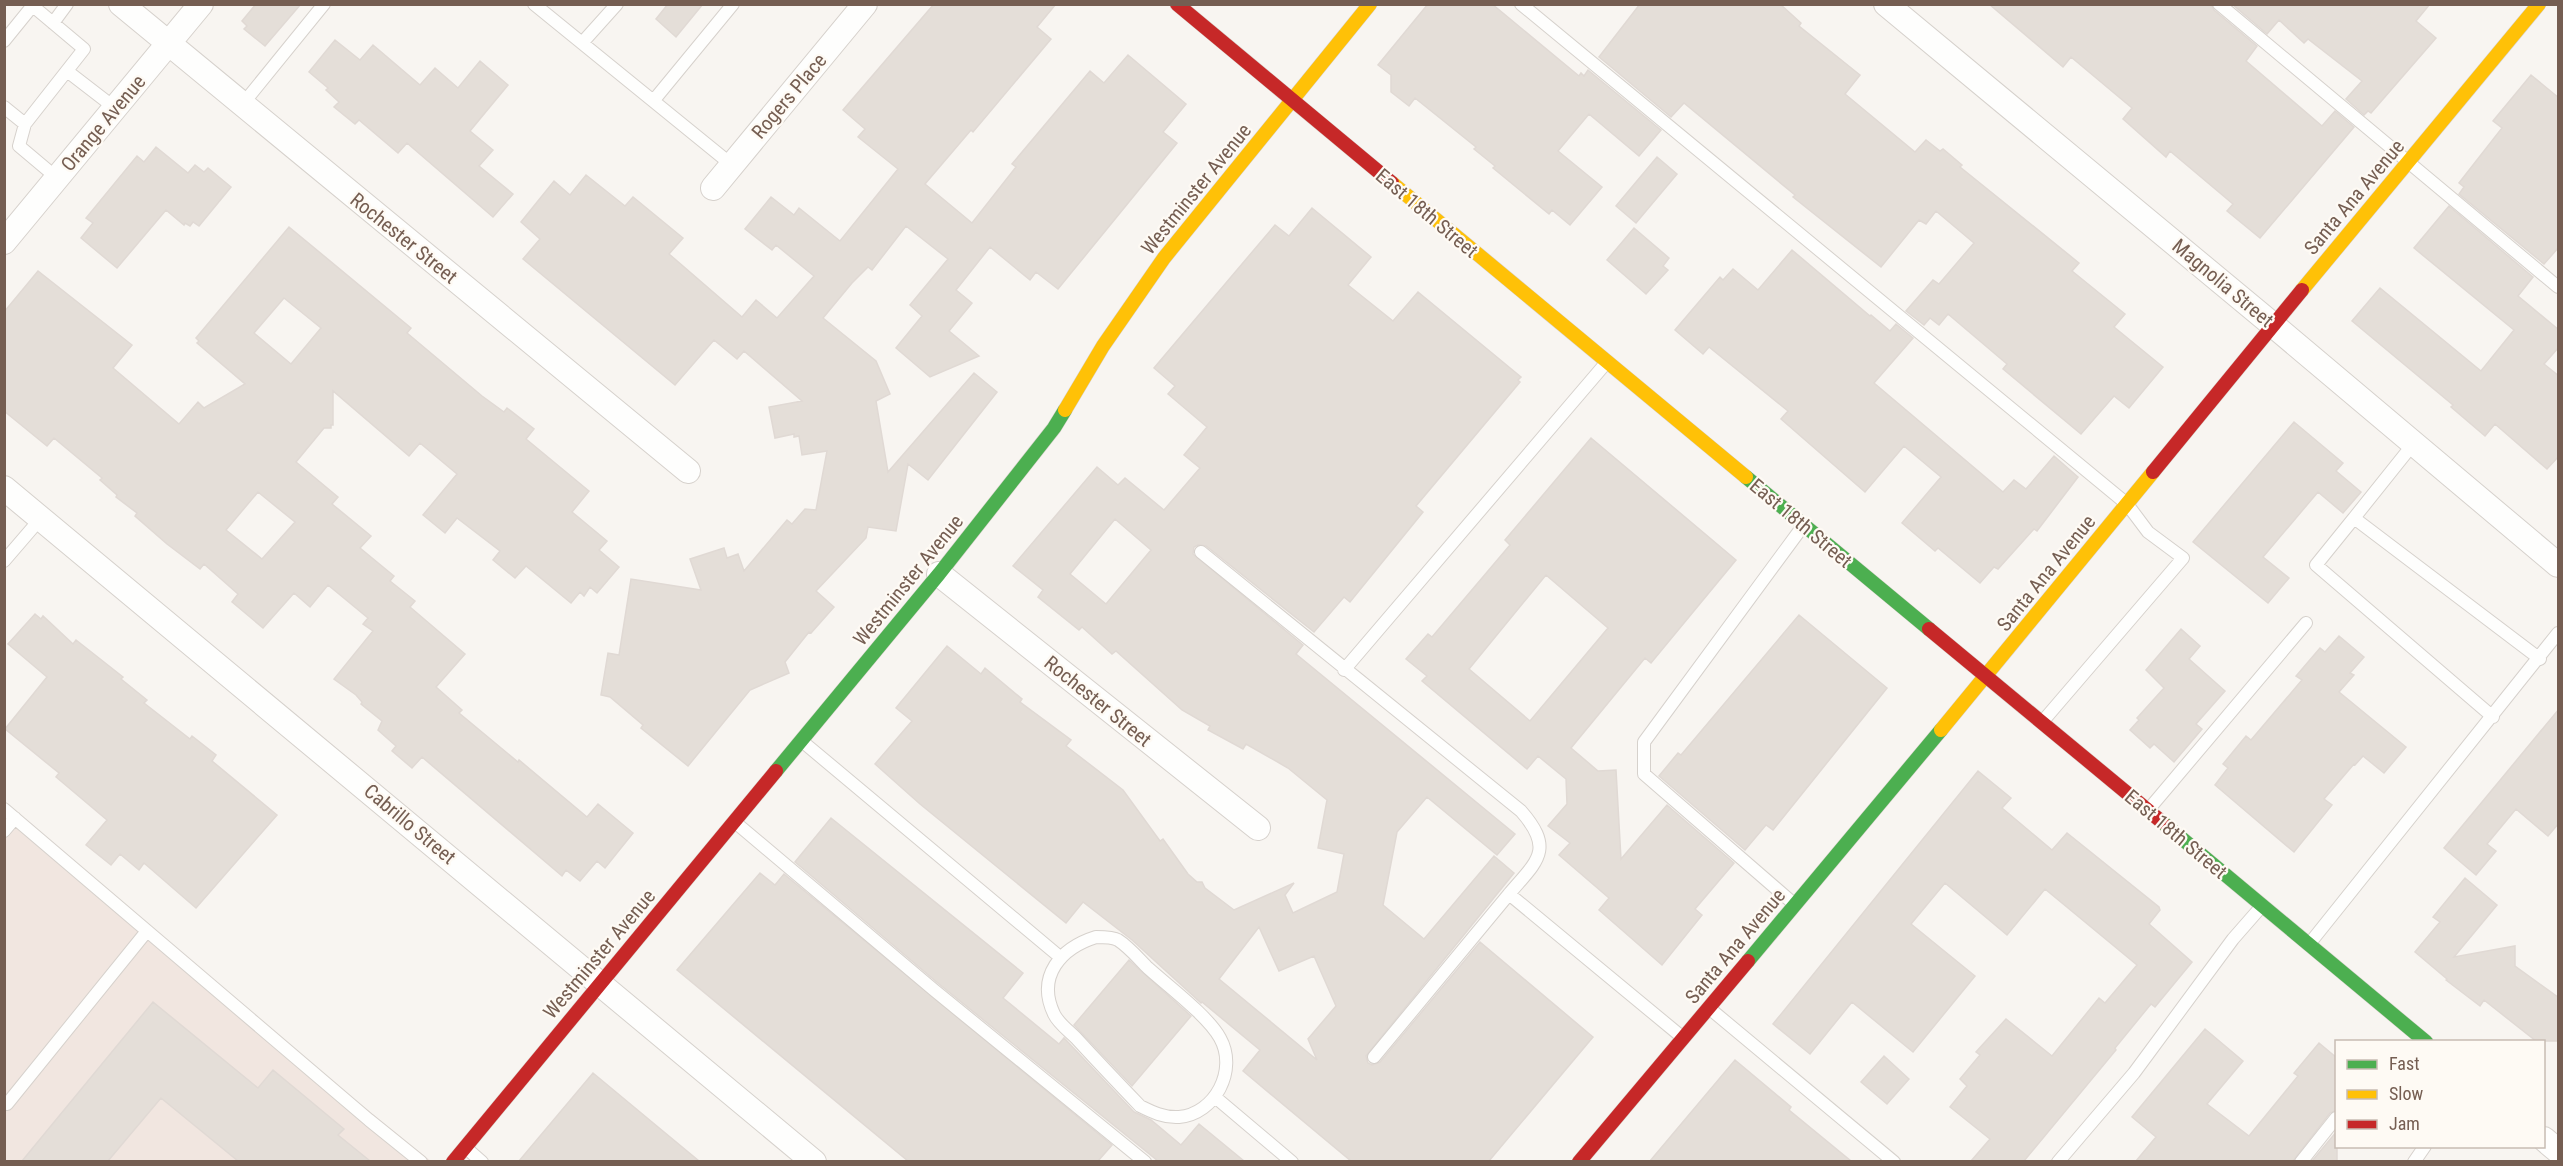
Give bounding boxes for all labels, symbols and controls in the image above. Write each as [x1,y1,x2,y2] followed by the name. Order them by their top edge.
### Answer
[747,49,831,143] street label: Rogers Place
[56,70,150,176] street label: Orange Avenue
[1136,119,1256,259] street label: Westminster Avenue
[2299,135,2409,259] street label: Santa Ana Avenue
[1371,163,1483,263] street label: East 18th Street
[346,187,462,289] street label: Rochester Street
[2168,234,2278,332] street label: Magnolia Street
[1745,473,1857,573] street label: East 18th Street
[848,510,968,650] street label: Westminster Avenue
[1992,510,2100,636] street label: Santa Ana Avenue
[1040,650,1156,752] street label: Rochester Street
[359,779,461,869] street label: Cabrillo Street
[2120,784,2232,884] street label: East 18th Street
[538,884,660,1024] street label: Westminster Avenue
[1680,884,1790,1008] street label: Santa Ana Avenue
[2335,1040,2545,1148] legend
[2389,1053,2420,1074] text: Fast
[2389,1083,2424,1104] text: Slow
[2389,1113,2420,1134] text: Jam

